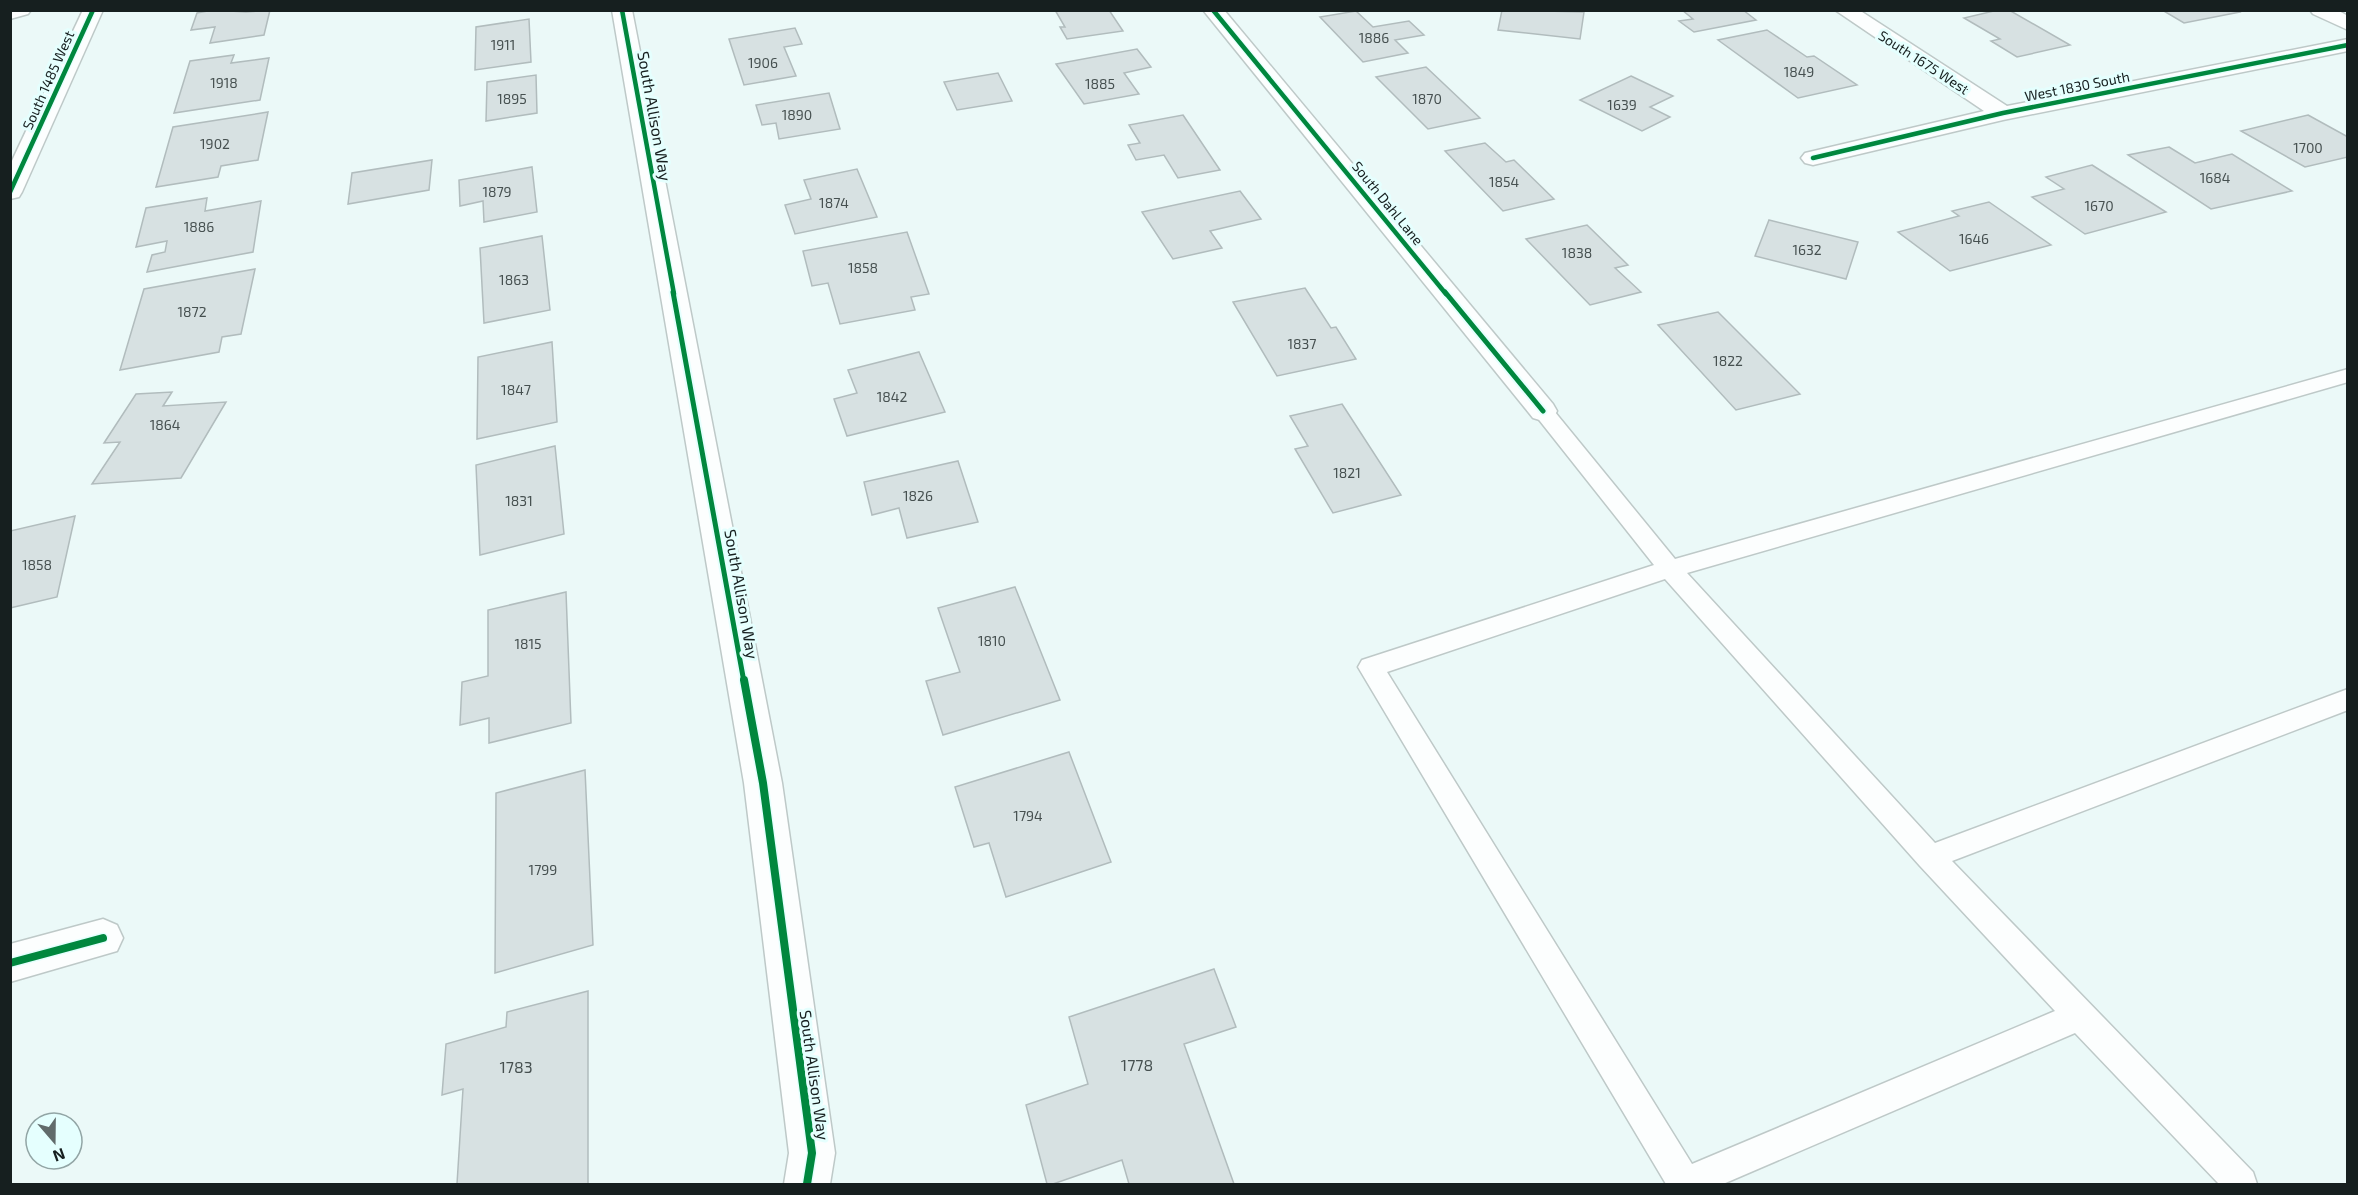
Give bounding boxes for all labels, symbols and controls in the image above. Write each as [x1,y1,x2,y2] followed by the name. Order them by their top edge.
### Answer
[1876,26,1972,98] street label: South 1675 West
[19,28,77,132] street label: South 1485 West
[1359,29,1389,46] house number: 1886
[491,36,515,53] house number: 1911
[634,50,676,183] street label: South Allison Way
[748,54,778,71] house number: 1906
[1784,63,1814,80] house number: 1849
[2023,67,2131,105] street label: West 1830 South
[210,74,238,91] house number: 1918
[1085,75,1115,92] house number: 1885
[497,90,527,107] house number: 1895
[1412,90,1442,107] house number: 1870
[1607,96,1637,113] house number: 1639
[782,106,812,123] house number: 1890
[200,135,230,152] house number: 1902
[2293,139,2323,156] house number: 1700
[1349,158,1427,248] street label: South Dahl Lane
[2200,169,2230,186] house number: 1684
[1489,173,1519,190] house number: 1854
[482,183,512,200] house number: 1879
[819,194,849,211] house number: 1874
[2084,197,2114,214] house number: 1670
[184,218,214,235] house number: 1886
[1959,230,1989,247] house number: 1646
[1792,241,1822,258] house number: 1632
[1562,244,1592,261] house number: 1838
[848,259,878,276] house number: 1858
[499,271,529,288] house number: 1863
[177,303,207,320] house number: 1872
[1287,335,1317,352] house number: 1837
[1713,352,1743,369] house number: 1822
[501,381,531,398] house number: 1847
[877,388,907,405] house number: 1842
[150,416,180,433] house number: 1864
[1333,464,1361,481] house number: 1821
[903,487,933,504] house number: 1826
[505,492,533,509] house number: 1831
[721,528,763,661] street label: South Allison Way
[22,556,52,573] house number: 1858
[978,632,1006,649] house number: 1810
[514,635,542,652] house number: 1815
[1013,807,1043,824] house number: 1794
[529,861,557,878] house number: 1799
[796,1009,834,1142] street label: South Allison Way
[1121,1055,1153,1074] house number: 1778
[499,1057,533,1076] house number: 1783
[24,1111,84,1171] north arrow
[51,1145,68,1166] text: N

